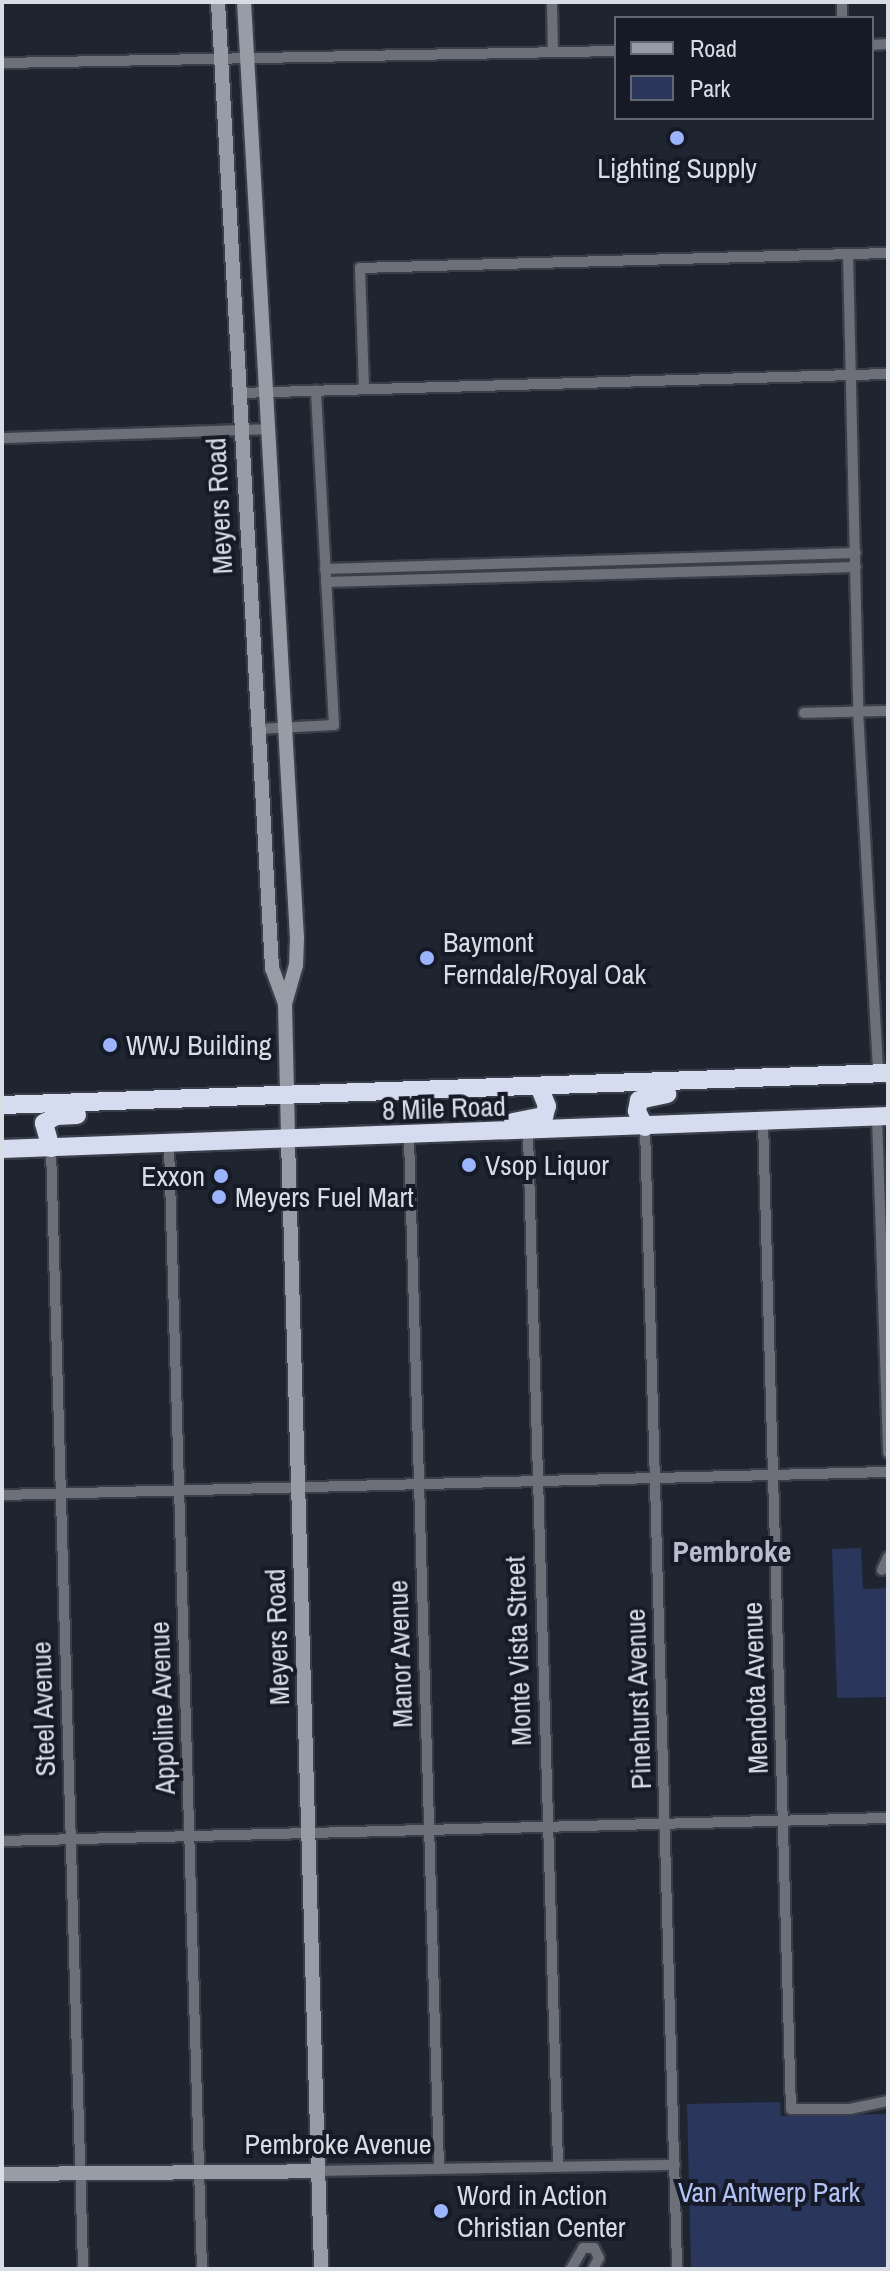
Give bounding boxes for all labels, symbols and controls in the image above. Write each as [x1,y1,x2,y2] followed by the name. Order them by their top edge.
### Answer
[614,16,874,120] legend
[690,32,737,64] text: Road
[690,72,730,104] text: Park
[668,129,686,147] marker: Lighting Supply
[597,151,757,185] place label: Lighting Supply
[199,437,239,575] street label: Meyers Road
[443,925,646,991] place label: Baymont Ferndale/Royal Oak
[418,949,436,967] marker: Baymont Ferndale/Royal Oak
[126,1028,271,1062] place label: WWJ Building
[101,1036,119,1054] marker: WWJ Building
[382,1089,506,1127] street label: 8 Mile Road
[485,1148,609,1182] place label: Vsop Liquor
[460,1156,478,1174] marker: Vsop Liquor
[141,1159,205,1193] place label: Exxon
[212,1167,230,1185] marker: Exxon
[235,1180,414,1214] place label: Meyers Fuel Mart
[210,1188,228,1206] marker: Meyers Fuel Mart
[673,1533,791,1569] district label: Pembroke
[498,1556,538,1746] street label: Monte Vista Street
[258,1568,296,1706] street label: Meyers Road
[381,1579,419,1729] street label: Manor Avenue
[735,1601,775,1775] street label: Mendota Avenue
[618,1607,658,1791] street label: Pinehurst Avenue
[142,1620,182,1796] street label: Appoline Avenue
[24,1640,62,1778] street label: Steel Avenue
[244,2127,432,2161] street label: Pembroke Avenue
[677,2175,861,2209] park label: Van Antwerp Park
[457,2178,625,2244] place label: Word in Action Christian Center
[432,2202,450,2220] marker: Word in Action Christian Center

